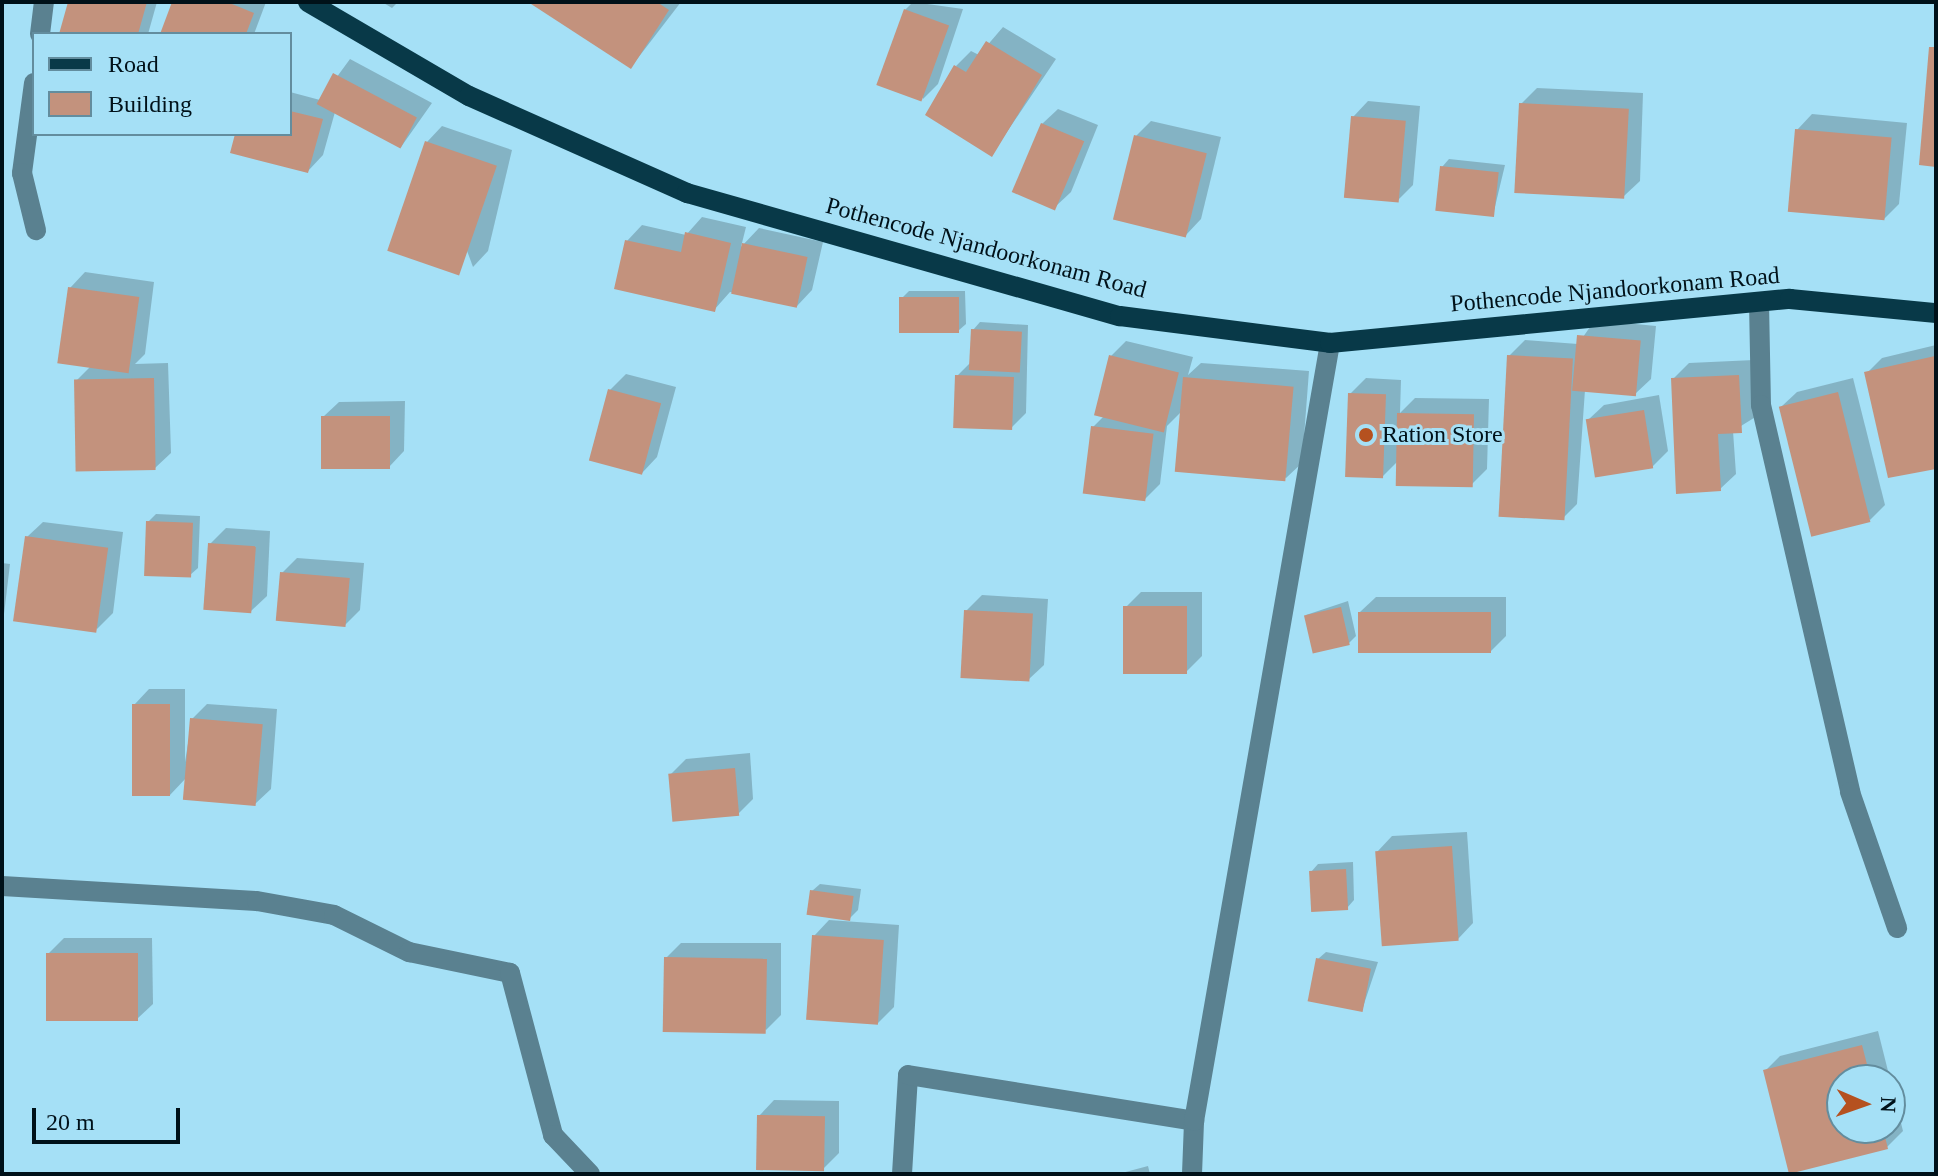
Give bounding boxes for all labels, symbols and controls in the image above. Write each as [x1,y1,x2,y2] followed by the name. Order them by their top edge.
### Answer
[32,32,292,136] legend
[108,51,159,77] text: Road
[108,91,192,117] text: Building
[823,191,1149,305] street label: Pothencode Njandoorkonam Road
[1449,261,1781,319] street label: Pothencode Njandoorkonam Road
[1382,421,1503,449] place label: Ration Store
[1357,426,1375,444] marker: Ration Store
[1826,1064,1906,1144] north arrow
[36,1092,184,1142] scale bar
[1876,1096,1901,1113] text: N
[46,1109,95,1135] text: 20 m

